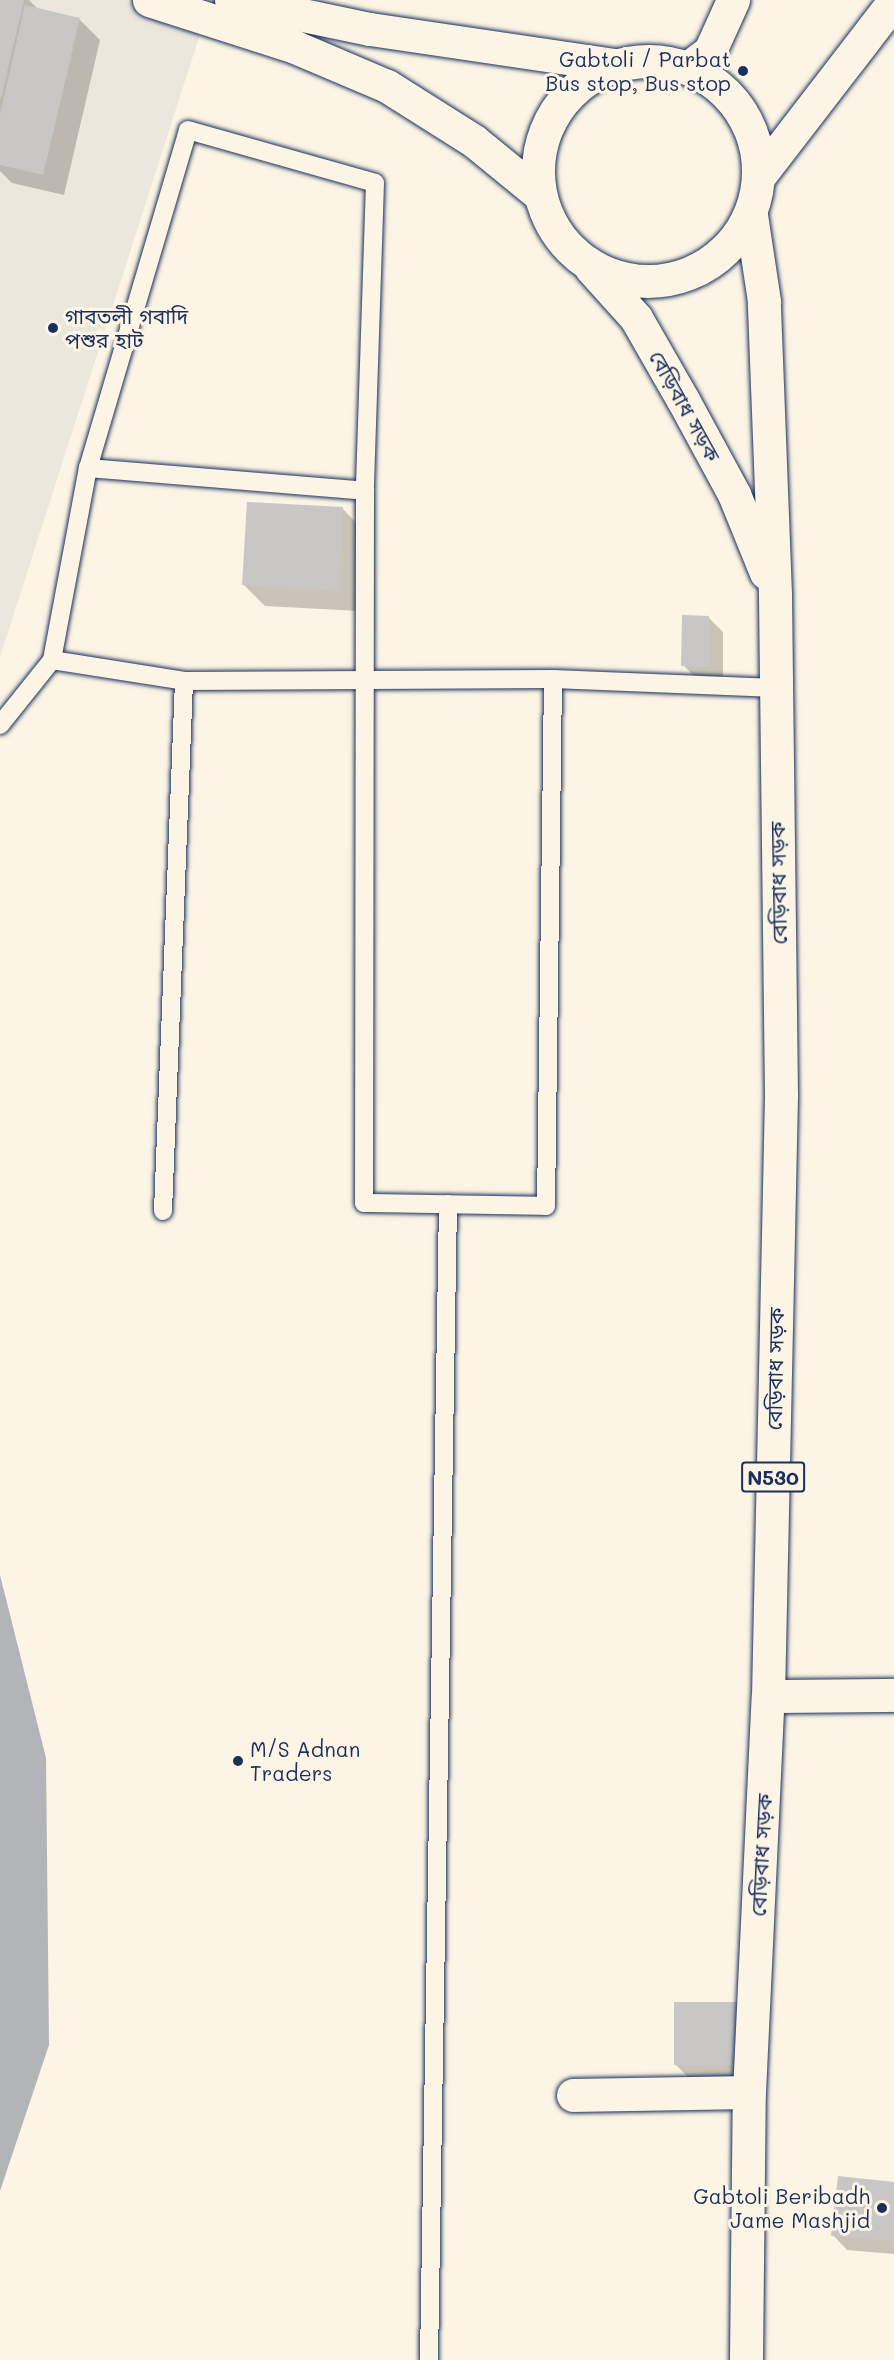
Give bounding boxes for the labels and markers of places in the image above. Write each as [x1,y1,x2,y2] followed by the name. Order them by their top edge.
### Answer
[545,46,731,96] place label: Gabtoli / Parbat Bus stop, Bus stop
[736,64,750,78] marker: Gabtoli / Parbat Bus stop, Bus stop
[65,303,188,353] place label: গাবতলী গবাদি পশুর হাট
[46,321,60,335] marker: গাবতলী গবাদি পশুর হাট
[250,1736,361,1786] place label: M/S Adnan Traders
[231,1754,245,1768] marker: M/S Adnan Traders
[693,2183,870,2233] place label: Gabtoli Beribadh Jame Mashjid
[875,2201,889,2215] marker: Gabtoli Beribadh Jame Mashjid

